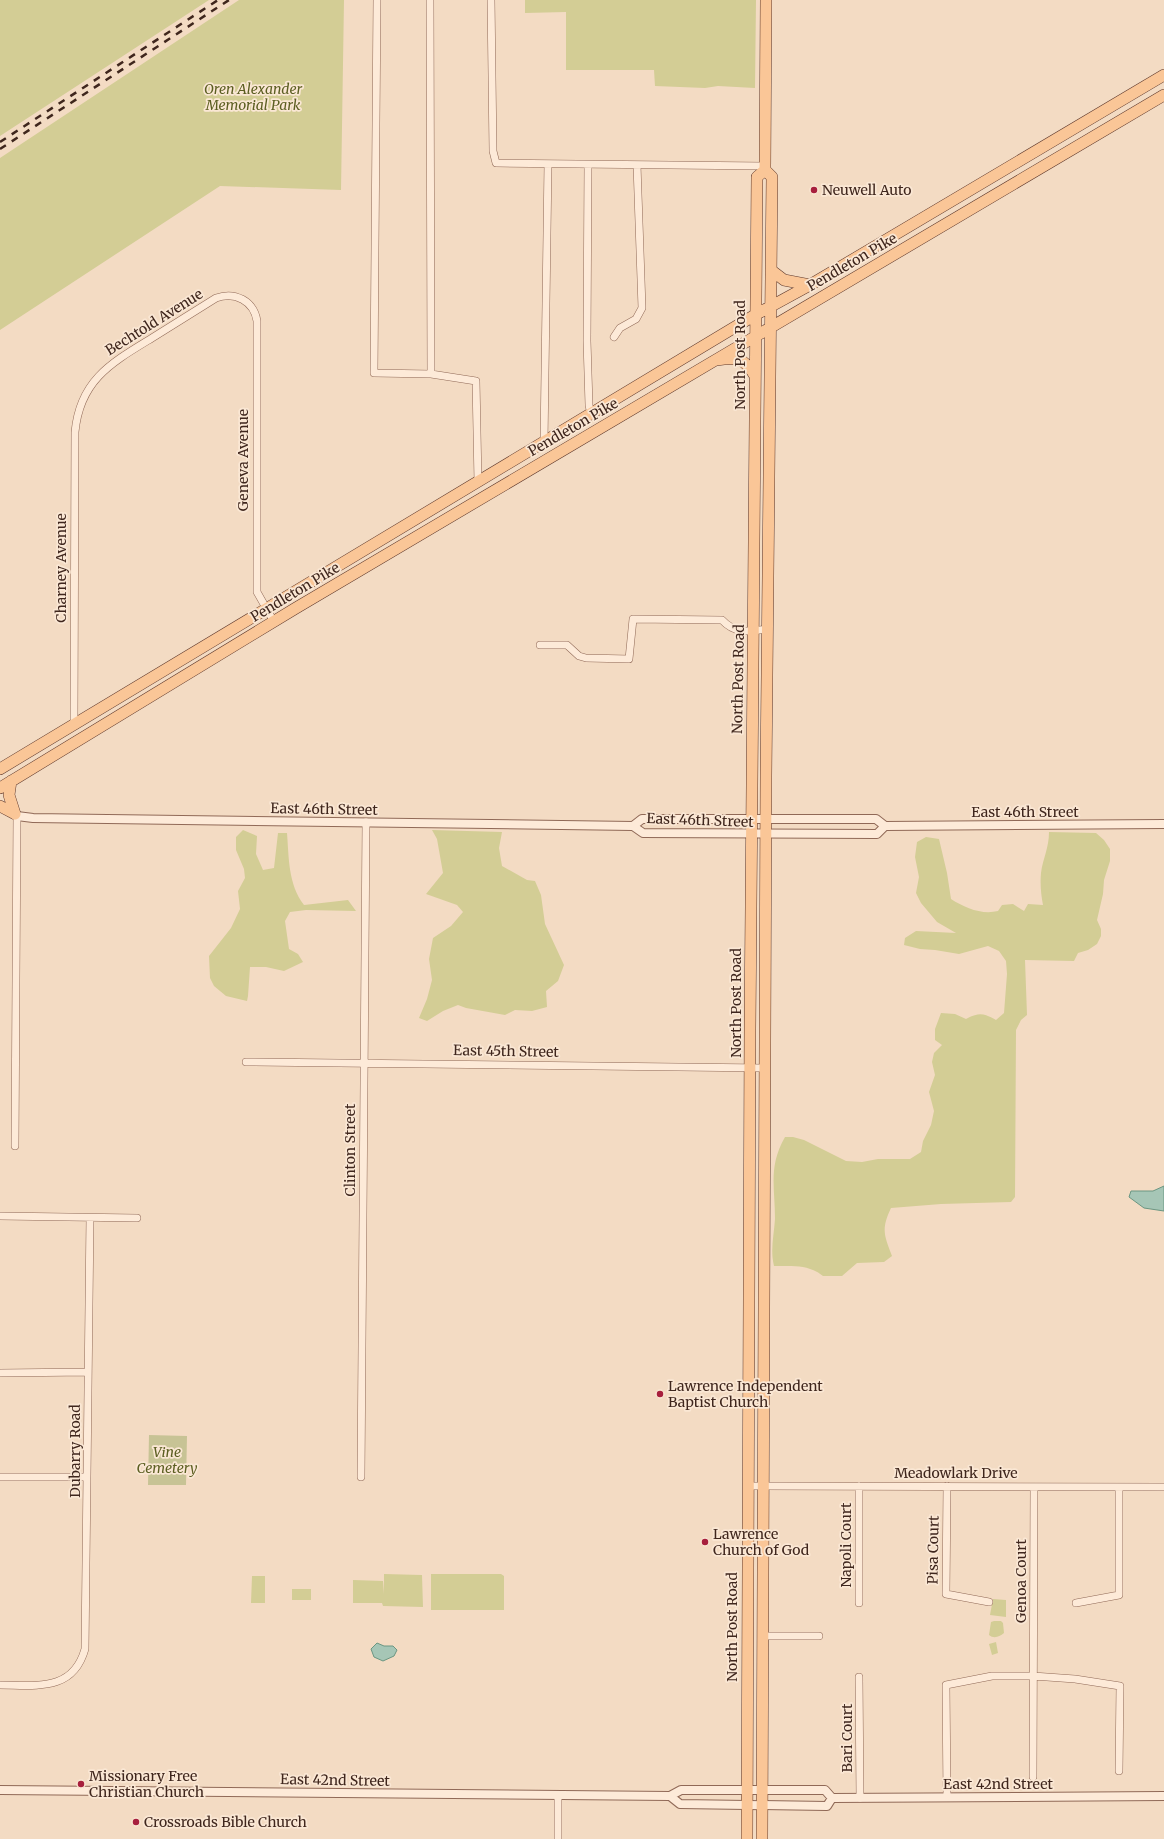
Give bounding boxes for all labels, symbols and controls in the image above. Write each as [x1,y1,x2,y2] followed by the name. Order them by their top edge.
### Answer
[204,80,302,114] park label: Oren Alexander Memorial Park
[822,181,911,199] place label: Neuwell Auto
[809,185,819,195] marker: Neuwell Auto
[804,229,900,295] street label: Pendleton Pike
[102,285,206,359] street label: Bechtold Avenue
[731,300,749,410] street label: North Post Road
[525,394,621,460] street label: Pendleton Pike
[234,409,252,511] street label: Geneva Avenue
[52,513,70,623] street label: Charney Avenue
[247,558,343,626] street label: Pendleton Pike
[728,623,748,734] street label: North Post Road
[270,799,378,819] street label: East 46th Street
[971,803,1079,821] street label: East 46th Street
[646,809,755,831] street label: East 46th Street
[727,948,745,1058] street label: North Post Road
[453,1041,560,1061] street label: East 45th Street
[341,1103,359,1197] street label: Clinton Street
[668,1377,823,1411] place label: Lawrence Independent Baptist Church
[655,1389,665,1399] marker: Lawrence Independent Baptist Church
[66,1404,84,1498] street label: Dubarry Road
[136,1443,198,1477] park label: Vine Cemetery
[894,1464,1018,1482] street label: Meadowlark Drive
[837,1502,855,1587] street label: Napoli Court
[923,1515,943,1585] street label: Pisa Court
[713,1525,810,1559] place label: Lawrence Church of God
[700,1537,710,1547] marker: Lawrence Church of God
[1012,1539,1030,1623] street label: Genoa Court
[723,1572,741,1682] street label: North Post Road
[838,1703,856,1773] street label: Bari Court
[89,1767,204,1801] place label: Missionary Free Christian Church
[280,1770,391,1790] street label: East 42nd Street
[943,1775,1053,1793] street label: East 42nd Street
[76,1779,86,1789] marker: Missionary Free Christian Church
[144,1813,307,1831] place label: Crossroads Bible Church
[131,1817,141,1827] marker: Crossroads Bible Church

